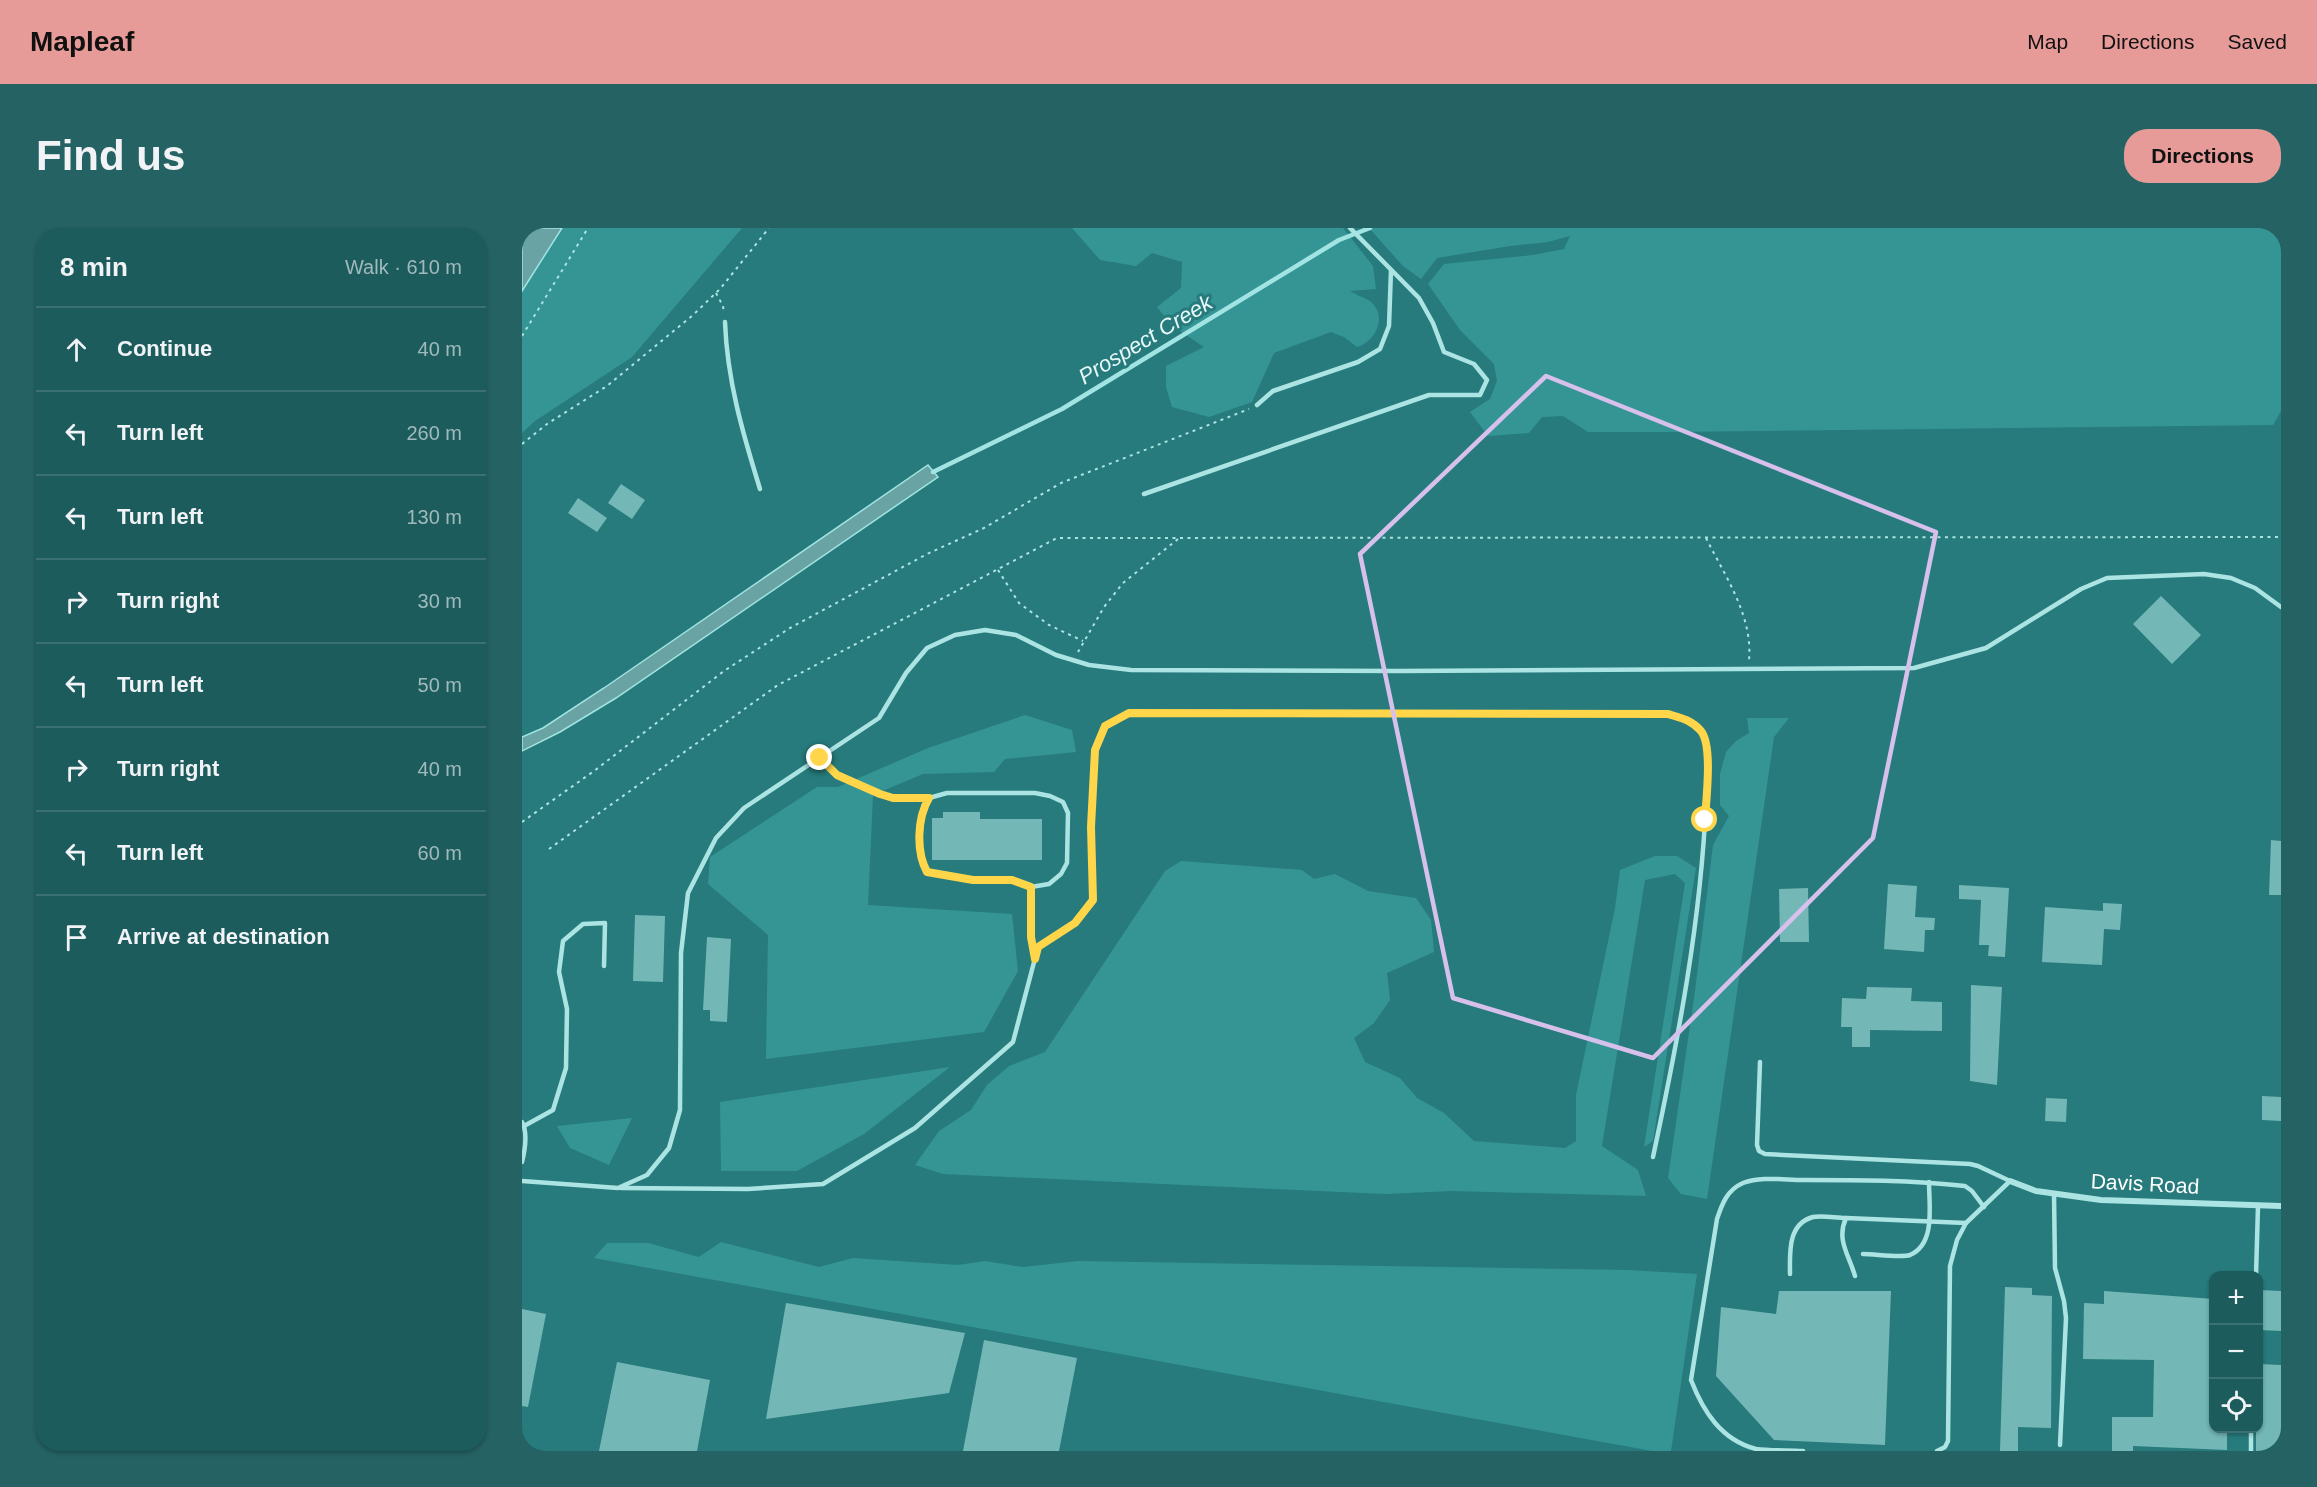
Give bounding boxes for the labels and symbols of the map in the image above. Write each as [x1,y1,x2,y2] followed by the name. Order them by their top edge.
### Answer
[1074,289,1218,389] water label: Prospect Creek
[806,744,832,770] route end
[1691,806,1717,832] route start
[2090,1169,2200,1198] street label: Davis Road

